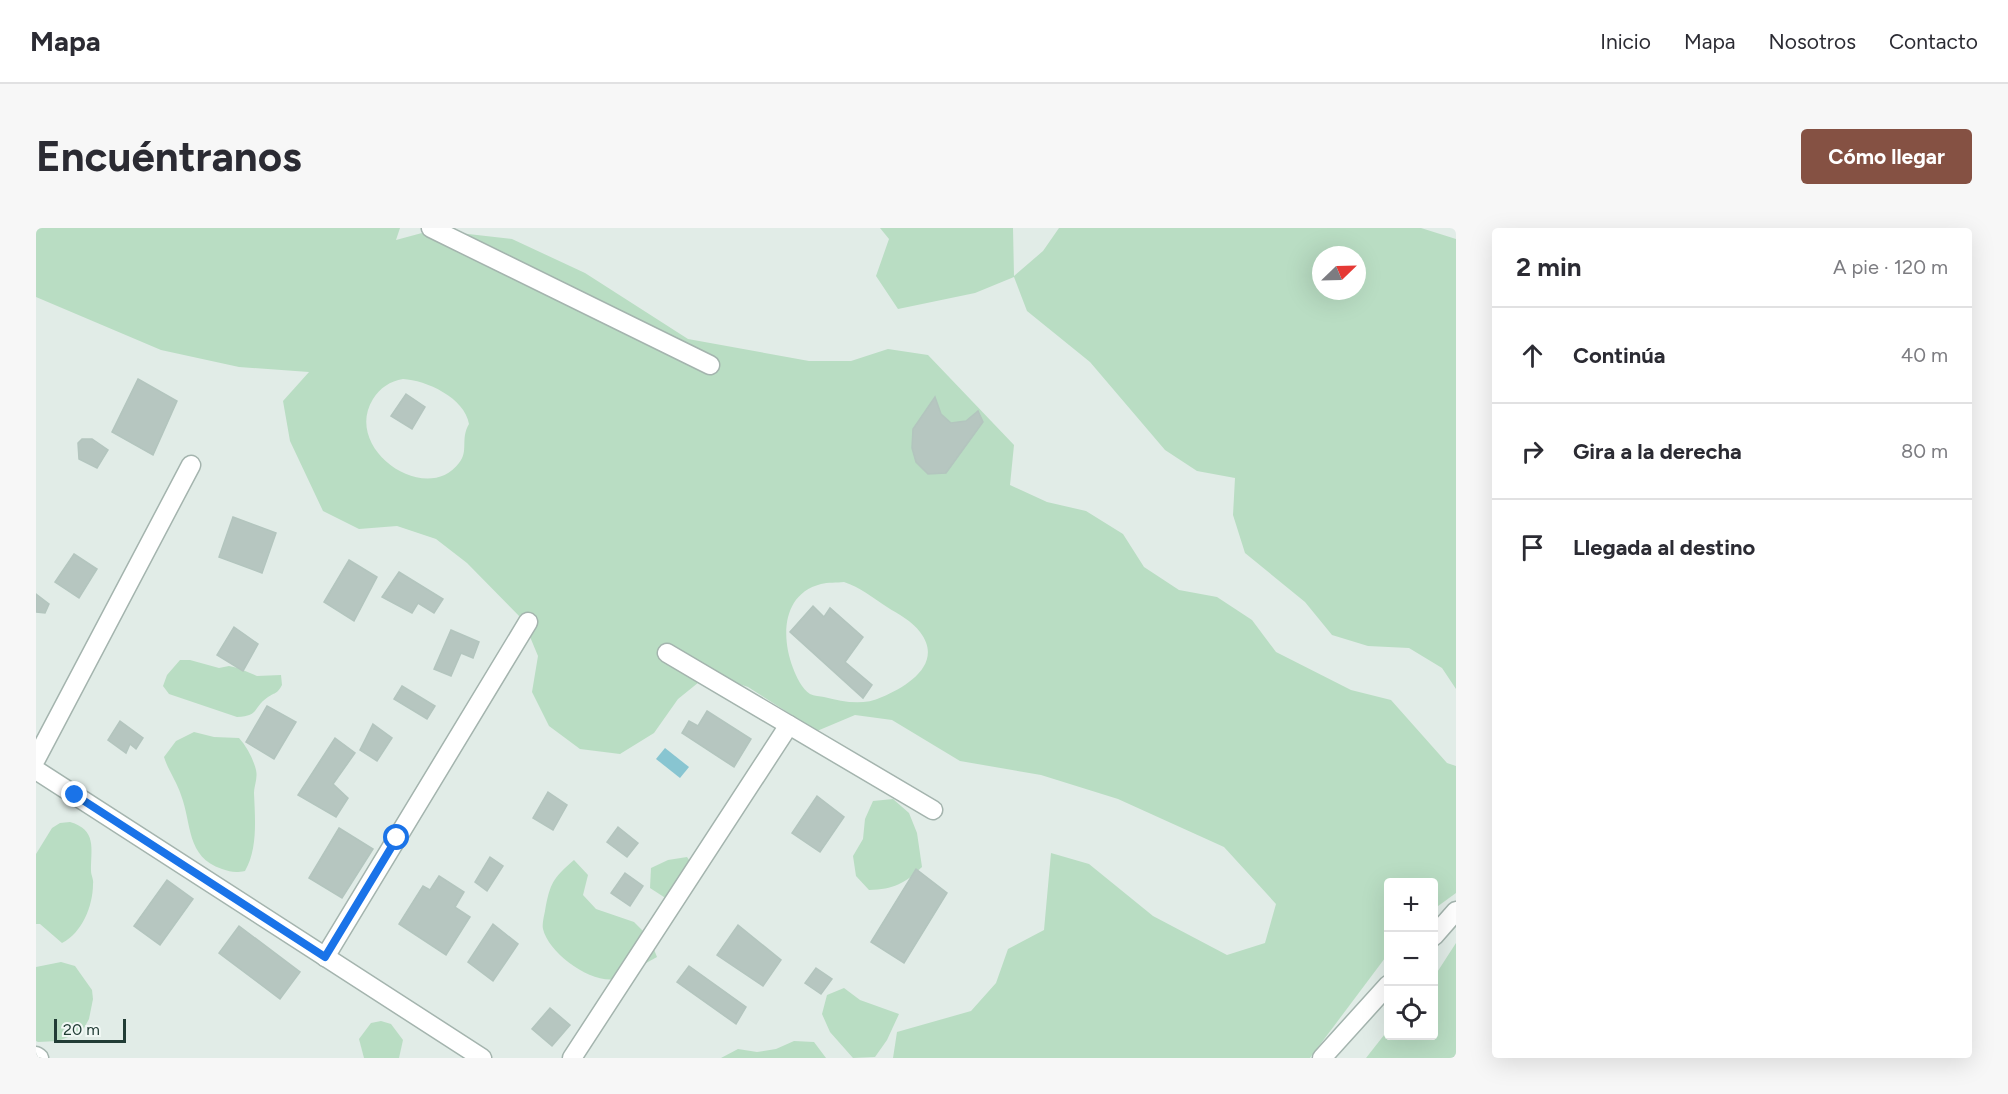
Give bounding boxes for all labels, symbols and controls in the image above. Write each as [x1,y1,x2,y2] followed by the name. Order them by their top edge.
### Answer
[30,24,101,58] text: Mapa
[1600,29,1651,54] text: Inicio
[1684,29,1736,54] text: Mapa
[1769,29,1856,54] text: Nosotros
[1889,29,1978,54] text: Contacto
[1801,129,1972,184] button: Cómo llegar
[36,131,302,182] text: Encuéntranos
[1312,246,1366,300] north arrow
[1516,251,1582,283] text: 2 min
[1833,255,1948,279] text: A pie · 120 m
[1516,339,1549,372] icon: ahead
[1573,342,1666,369] text: Continúa
[1901,343,1948,367] text: 40 m
[1516,435,1549,468] icon: right
[1573,438,1742,465] text: Gira a la derecha
[1901,439,1948,463] text: 80 m
[1516,531,1549,564] icon: arrive
[1573,534,1755,561] text: Llegada al destino
[61,781,87,807] route end
[383,824,409,850] route start
[1384,878,1438,1040] map controls
[1384,878,1438,932] button: +
[1384,932,1438,986] button: −
[1384,986,1438,1040] button: locate
[54,1016,126,1044] scale bar
[63,1020,100,1039] text: 20 m

